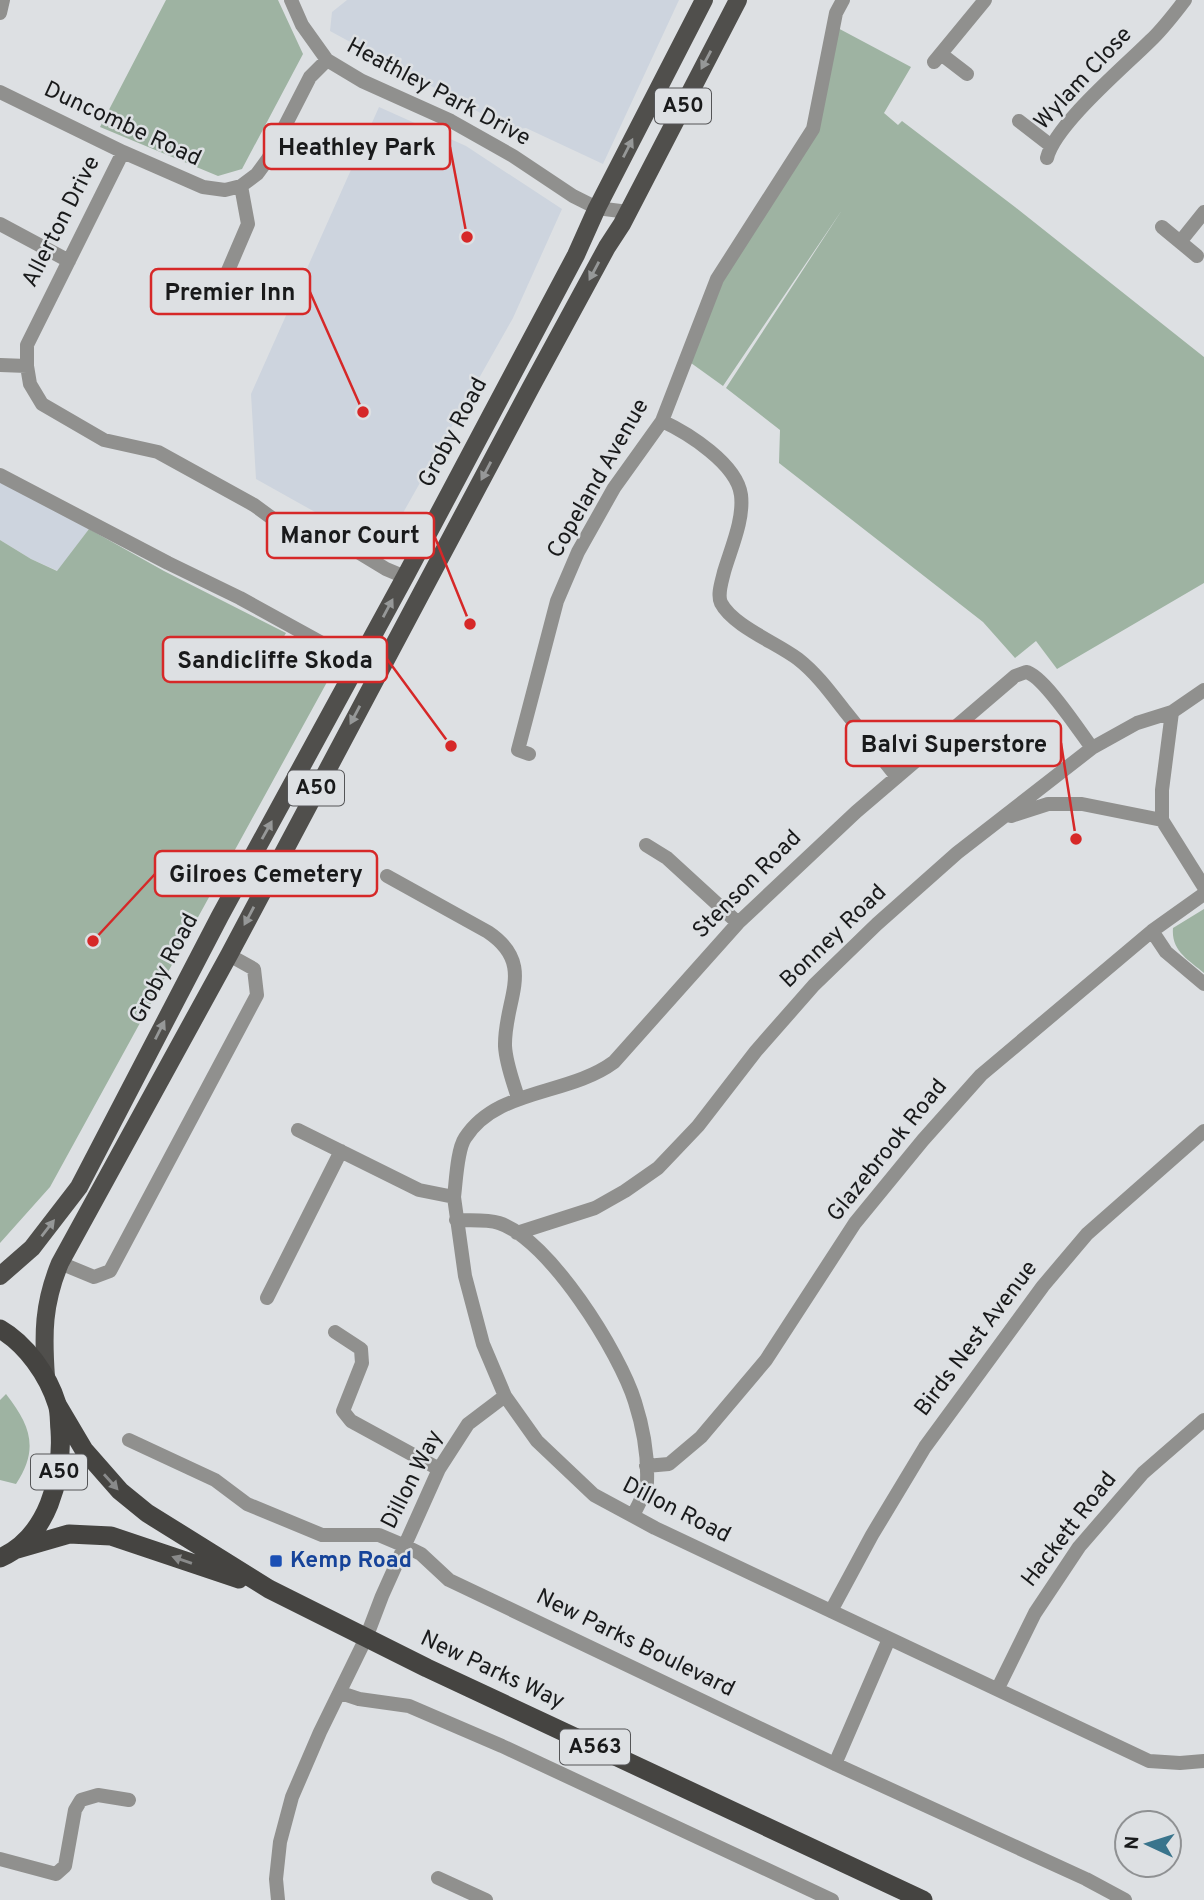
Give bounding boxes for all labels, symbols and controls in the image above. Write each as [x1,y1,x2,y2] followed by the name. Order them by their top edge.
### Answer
[1029,21,1139,137] street label: Wylam Close
[341,33,535,153] street label: Heathley Park Drive
[700,51,712,70] one-way arrow
[39,76,205,174] street label: Duncombe Road
[655,88,711,124] road number: A50
[264,124,450,169] callout: Heathley Park
[623,138,634,158] one-way arrow
[16,151,108,293] street label: Allerton Drive
[588,261,600,280] one-way arrow
[151,269,310,314] callout: Premier Inn
[164,279,296,309] text: Premier Inn
[413,373,495,493] street label: Groby Road
[542,394,656,564] street label: Copeland Avenue
[480,461,492,481] one-way arrow
[267,513,434,558] callout: Manor Court
[280,522,420,552] text: Manor Court
[381,598,393,618] one-way arrow
[163,637,387,682] callout: Sandicliffe Skoda
[177,647,373,677] text: Sandicliffe Skoda
[350,705,362,725] one-way arrow
[846,721,1061,766] callout: Balvi Superstore
[861,731,1047,761] text: Balvi Superstore
[288,770,344,806] road number: A50
[261,820,273,839] one-way arrow
[687,824,809,946] street label: Stenson Road
[155,851,377,896] callout: Gilroes Cemetery
[169,861,363,891] text: Gilroes Cemetery
[775,879,893,995] street label: Bonney Road
[243,906,255,926] one-way arrow
[124,909,206,1029] street label: Groby Road
[154,1021,166,1040] one-way arrow
[821,1074,955,1228] street label: Glazebrook Road
[40,1219,55,1237] one-way arrow
[909,1255,1045,1423] street label: Birds Nest Avenue
[376,1426,450,1534] street label: Dillon Way
[31,1454,87,1490] road number: A50
[1016,1466,1124,1594] street label: Hackett Road
[617,1471,735,1551] street label: Dillon Road
[103,1473,119,1491] one-way arrow
[290,1547,412,1576] place label: Kemp Road
[268,1553,284,1569] marker: Kemp Road
[171,1554,192,1564] one-way arrow
[531,1583,739,1705] street label: New Parks Boulevard
[415,1625,569,1717] street label: New Parks Way
[560,1730,630,1764] road number: A563
[1113,1809,1183,1879] north arrow
[1121,1835,1145,1851] text: N

